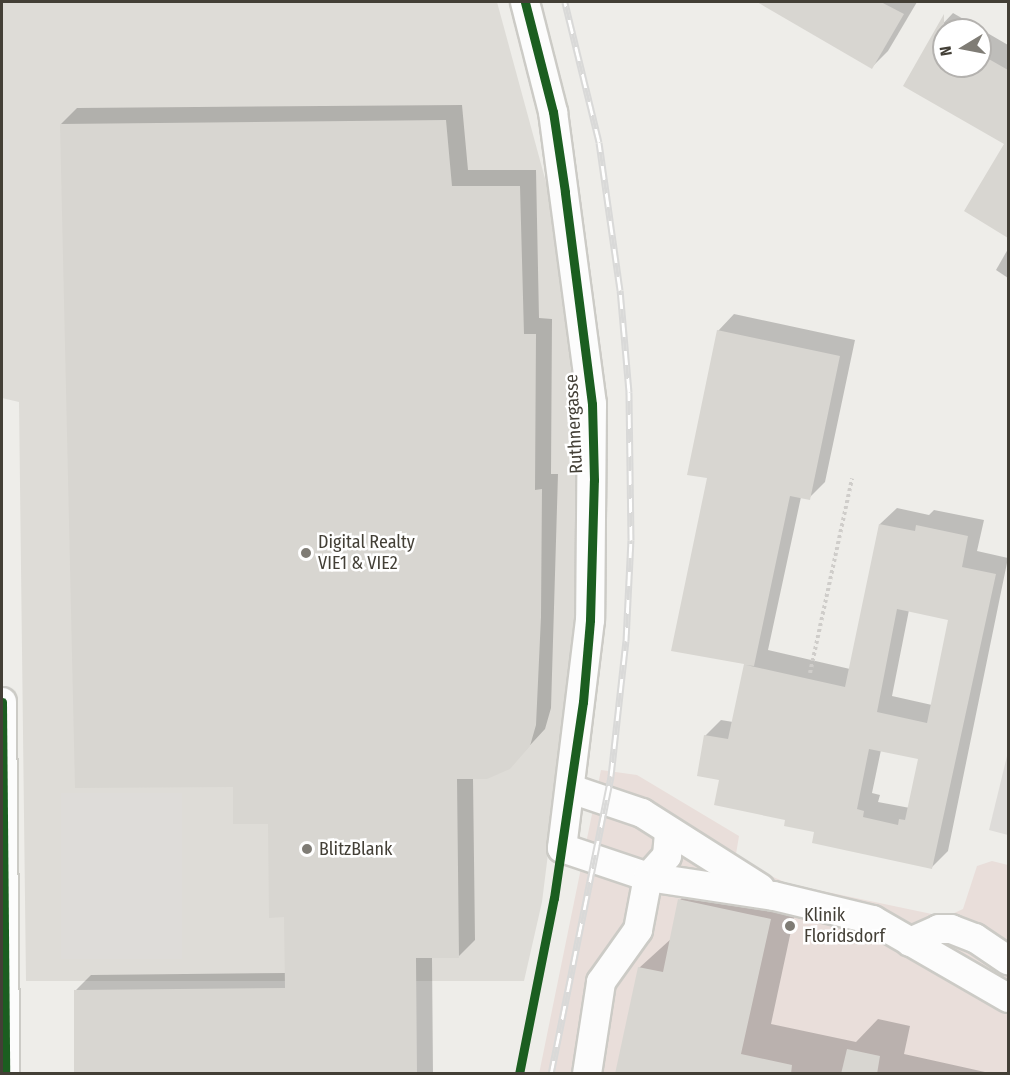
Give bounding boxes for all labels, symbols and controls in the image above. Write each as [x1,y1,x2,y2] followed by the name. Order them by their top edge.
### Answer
[932,18,992,78] north arrow
[936,44,956,57] text: N
[561,374,587,474] street label: Ruthnergasse
[318,532,415,574] place label: Digital Realty VIE1 & VIE2
[299,546,313,560] marker: Digital Realty VIE1 & VIE2
[319,838,392,860] place label: BlitzBlank
[300,842,314,856] marker: BlitzBlank
[804,905,885,948] place label: Klinik Floridsdorf
[781,917,799,935] marker: Klinik Floridsdorf

